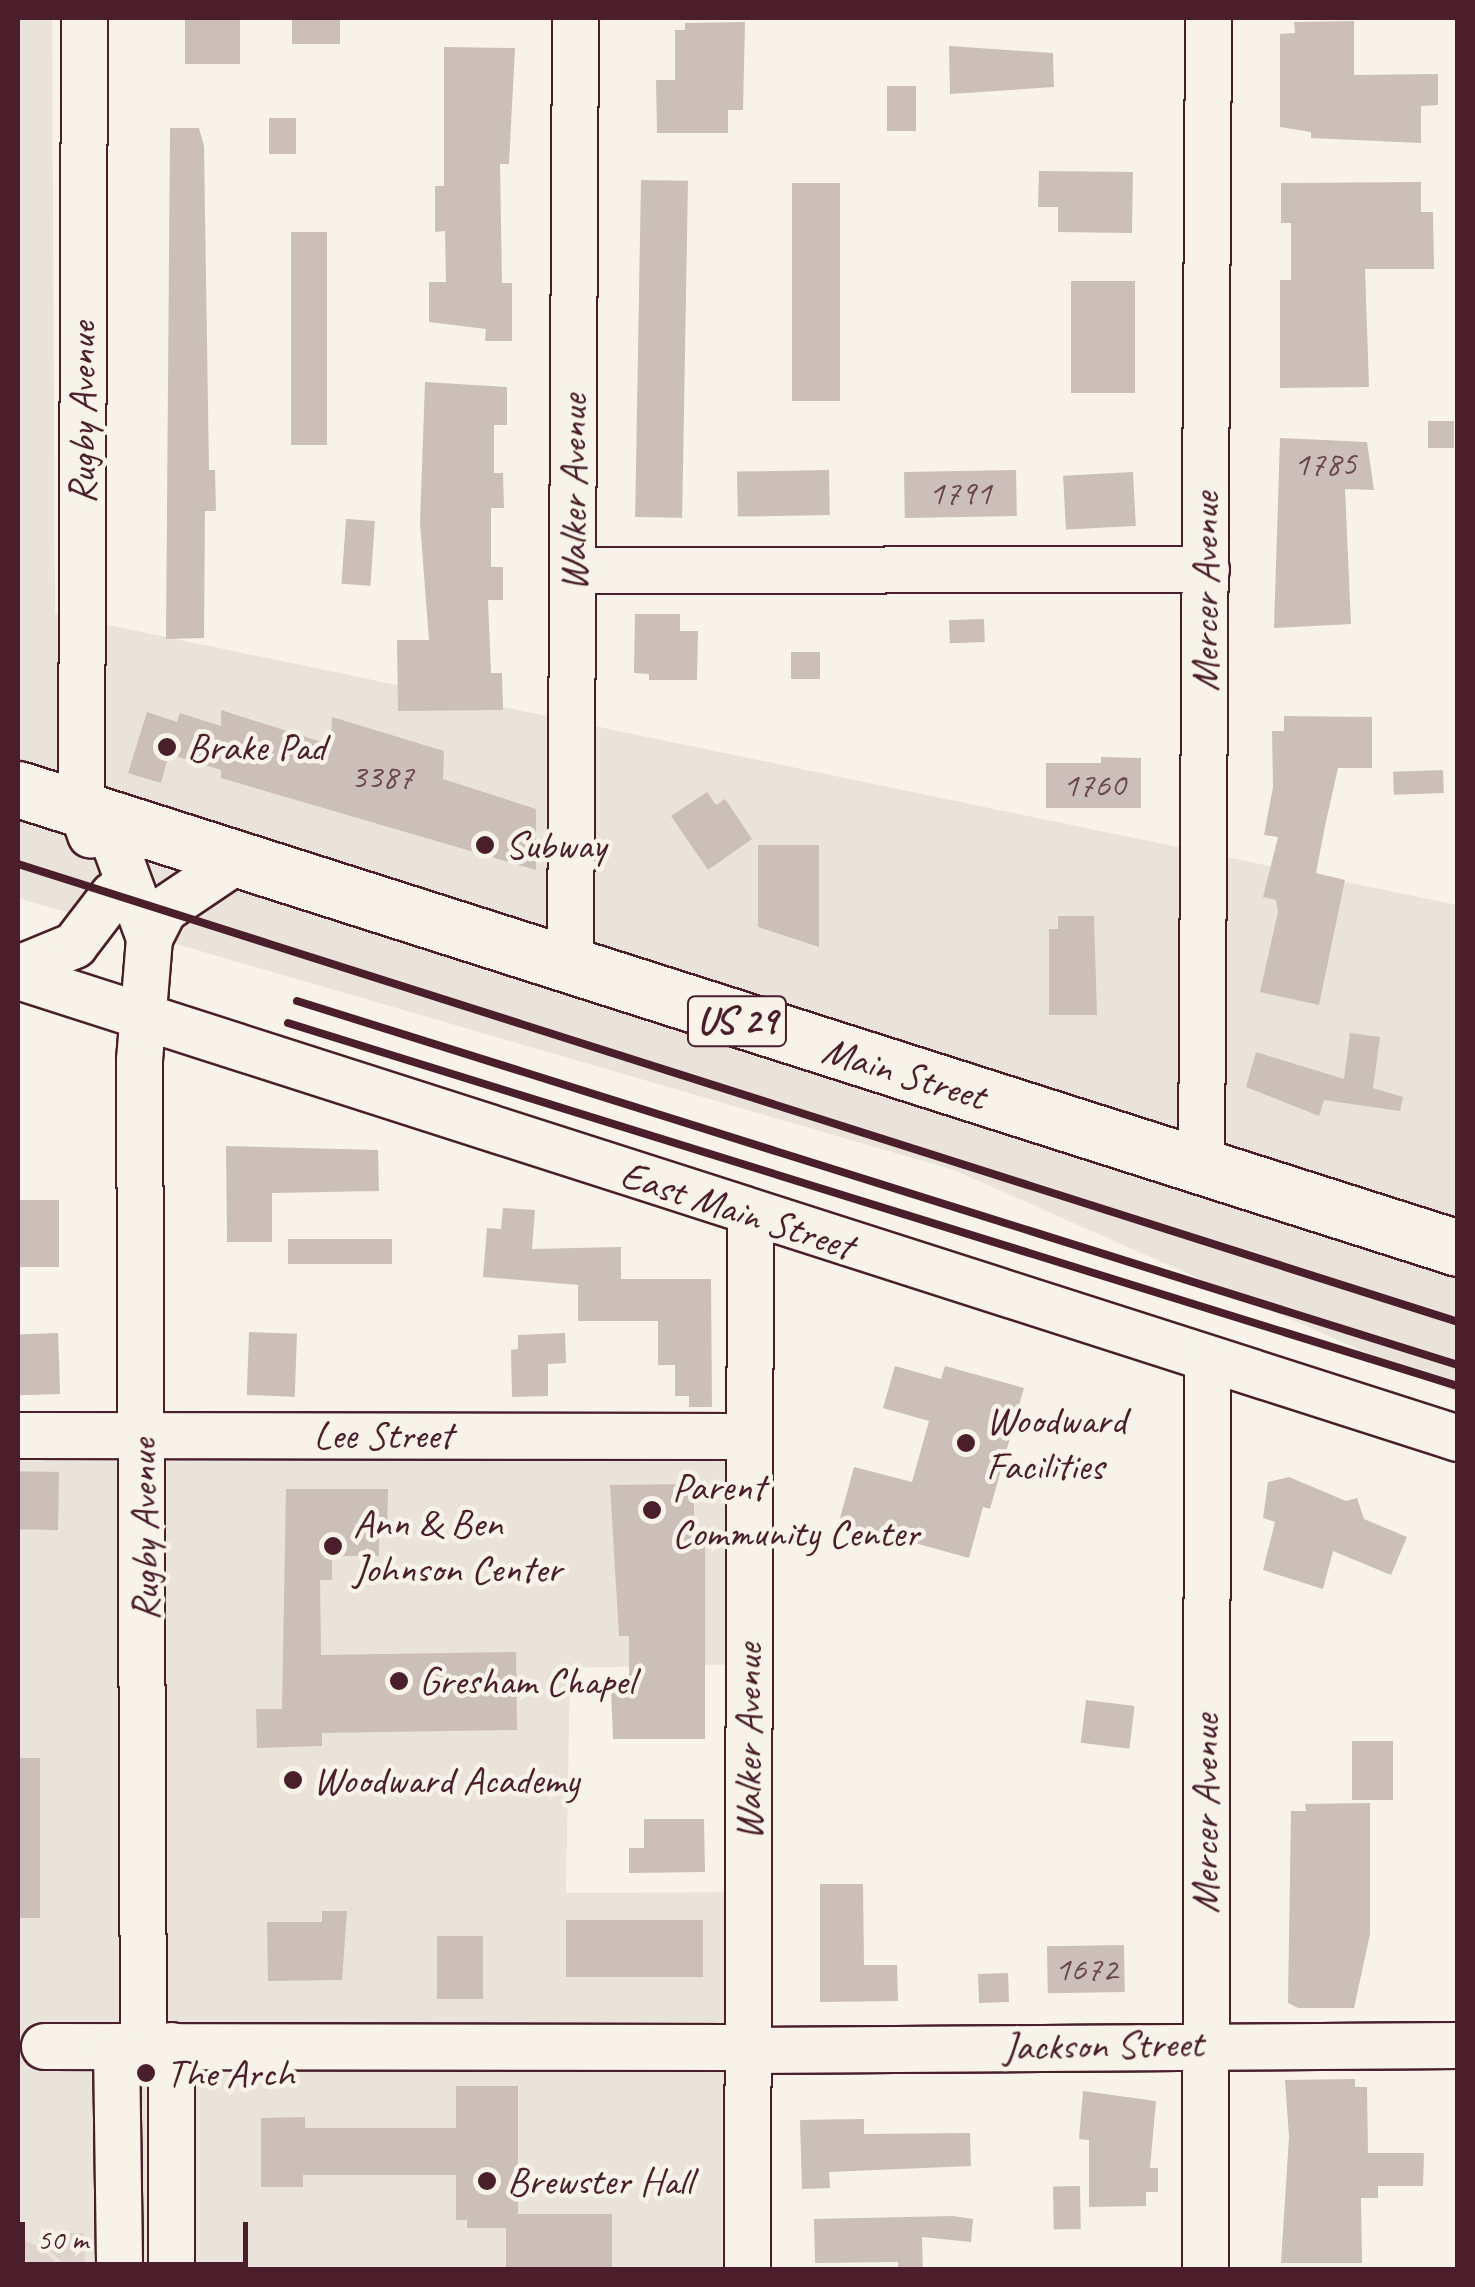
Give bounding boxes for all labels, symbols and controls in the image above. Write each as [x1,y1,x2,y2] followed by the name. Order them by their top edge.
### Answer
[58,322,106,504] street label: Rugby Avenue
[549,395,597,591] street label: Walker Avenue
[1294,443,1356,485] house number: 1785
[929,472,991,514] house number: 1791
[1181,492,1229,692] street label: Mercer Avenue
[187,723,327,771] place label: Brake Pad
[156,736,178,758] marker: Brake Pad
[351,756,413,798] house number: 3387
[1063,764,1125,806] house number: 1760
[505,821,606,869] place label: Subway
[474,834,496,856] marker: Subway
[684,988,790,1054] road number: US 29
[816,1025,992,1121] street label: Main Street
[614,1150,860,1270] street label: East Main Street
[986,1396,1126,1490] place label: Woodward Facilities
[313,1411,453,1459] street label: Lee Street
[955,1432,977,1454] marker: Woodward Facilities
[118,1439,170,1621] street label: Rugby Avenue
[672,1463,919,1557] place label: Parent Community Center
[353,1499,561,1593] place label: Ann & Ben Johnson Center
[641,1499,663,1521] marker: Parent Community Center
[322,1535,344,1557] marker: Ann & Ben Johnson Center
[724,1644,772,1840] street label: Walker Avenue
[419,1657,636,1705] place label: Gresham Chapel
[388,1670,410,1692] marker: Gresham Chapel
[1181,1714,1229,1914] street label: Mercer Avenue
[313,1756,579,1804] place label: Woodward Academy
[282,1769,304,1791] marker: Woodward Academy
[1055,1948,1117,1990] house number: 1672
[1002,2019,1204,2071] street label: Jackson Street
[166,2049,293,2097] place label: The Arch
[135,2062,157,2084] marker: The Arch
[507,2157,693,2205] place label: Brewster Hall
[476,2170,498,2192] marker: Brewster Hall
[25,2202,252,2264] scale bar
[37,2220,88,2258] text: 50 m

